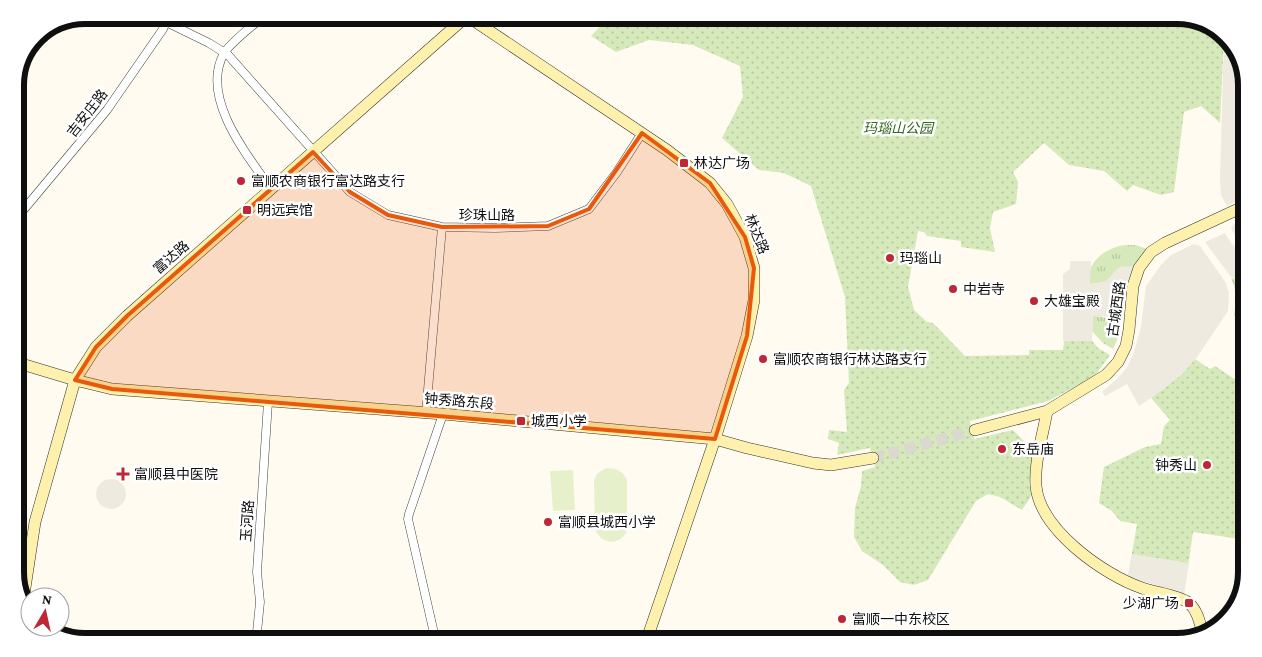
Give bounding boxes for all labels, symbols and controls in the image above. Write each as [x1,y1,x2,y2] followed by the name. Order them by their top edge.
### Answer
[63,86,111,140] street label: 吉安庄路
[863,120,935,136] park label: 玛瑙山公园
[694,155,750,171] place label: 林达广场
[678,157,690,169] marker: 林达广场
[251,173,405,189] place label: 富顺农商银行富达路支行
[235,175,247,187] marker: 富顺农商银行富达路支行
[257,202,313,218] place label: 明远宾馆
[241,204,253,216] marker: 明远宾馆
[459,207,515,223] street label: 珍珠山路
[742,212,772,256] street label: 林达路
[150,237,192,277] street label: 富达路
[900,250,942,266] place label: 玛瑙山
[884,252,896,264] marker: 玛瑙山
[1104,280,1128,338] street label: 古城西路
[963,281,1005,297] place label: 中岩寺
[947,283,959,295] marker: 中岩寺
[1044,293,1100,309] place label: 大雄宝殿
[1028,295,1040,307] marker: 大雄宝殿
[773,351,927,367] place label: 富顺农商银行林达路支行
[757,353,769,365] marker: 富顺农商银行林达路支行
[423,390,495,412] street label: 钟秀路东段
[531,413,587,429] place label: 城西小学
[515,415,527,427] marker: 城西小学
[1012,441,1054,457] place label: 东岳庙
[996,443,1008,455] marker: 东岳庙
[1155,457,1197,473] place label: 钟秀山
[1201,459,1213,471] marker: 钟秀山
[134,466,218,482] place label: 富顺县中医院
[116,467,130,481] marker: 富顺县中医院
[238,499,256,543] street label: 玉河路
[558,514,656,530] place label: 富顺县城西小学
[542,516,554,528] marker: 富顺县城西小学
[20,587,70,637] north arrow
[41,591,53,608] text: N
[1123,595,1179,611] place label: 少湖广场
[1183,597,1195,609] marker: 少湖广场
[852,611,950,627] place label: 富顺一中东校区
[836,613,848,625] marker: 富顺一中东校区

